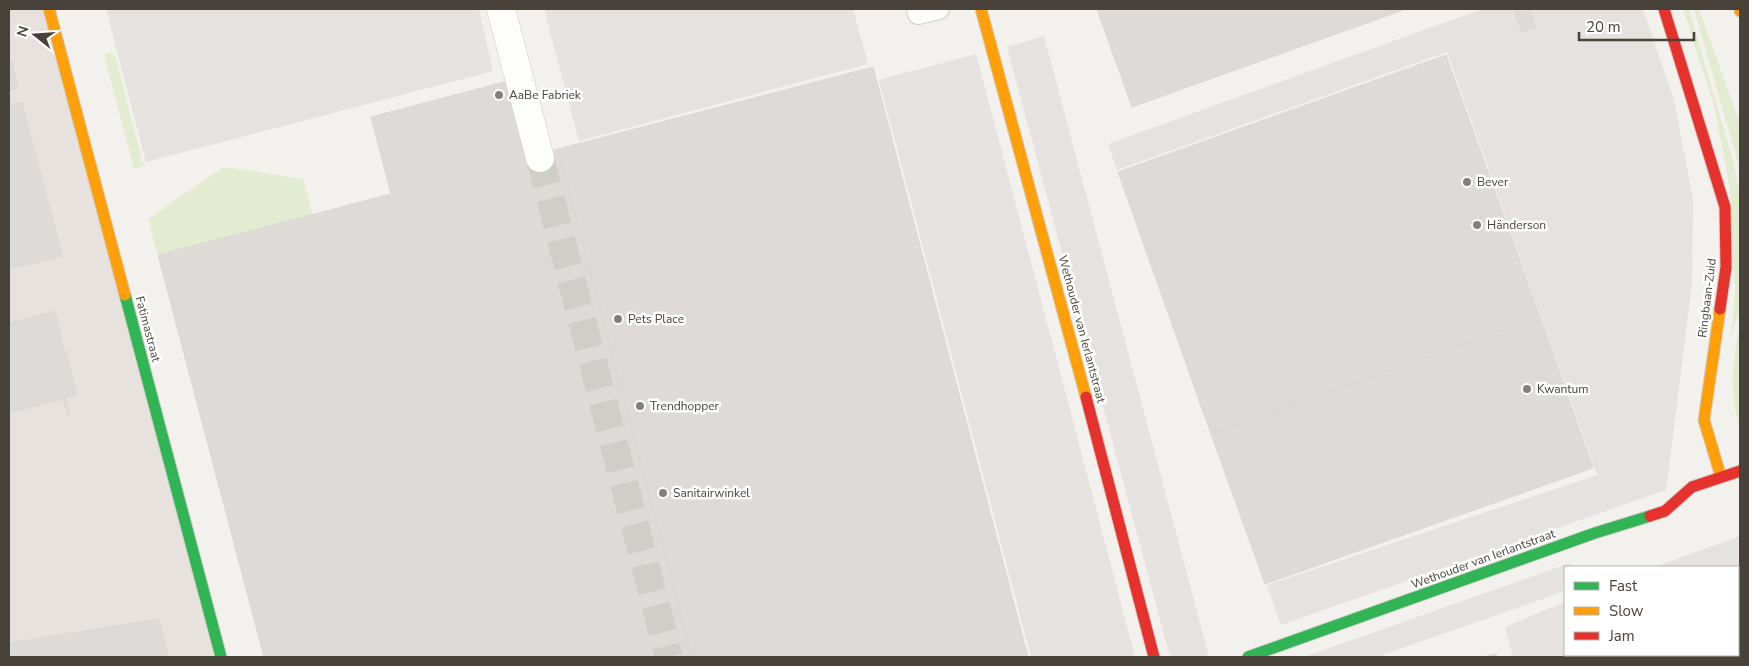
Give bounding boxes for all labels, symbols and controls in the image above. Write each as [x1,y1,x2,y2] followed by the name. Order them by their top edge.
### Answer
[10,10,60,60] north arrow
[1579,10,1694,42] scale bar
[1586,17,1621,37] text: 20 m
[12,24,34,39] text: N
[509,87,582,103] place label: AaBe Fabriek
[493,89,505,101] marker: AaBe Fabriek
[1477,174,1509,190] place label: Bever
[1461,176,1473,188] marker: Bever
[1487,217,1546,233] place label: Händerson
[1471,219,1483,231] marker: Händerson
[1055,253,1110,405] street label: Wethouder van Ierlantstraat
[1694,257,1720,339] street label: Ringbaan-Zuid
[132,294,165,364] street label: Fatimastraat
[628,311,684,327] place label: Pets Place
[612,313,624,325] marker: Pets Place
[1537,381,1589,397] place label: Kwantum
[1521,383,1533,395] marker: Kwantum
[650,398,720,414] place label: Trendhopper
[634,400,646,412] marker: Trendhopper
[673,485,750,501] place label: Sanitairwinkel
[657,487,669,499] marker: Sanitairwinkel
[1409,525,1558,593] street label: Wethouder van Ierlantstraat
[1564,566,1739,656] legend
[1609,576,1638,596] text: Fast
[1609,601,1644,621] text: Slow
[1608,626,1635,646] text: Jam

